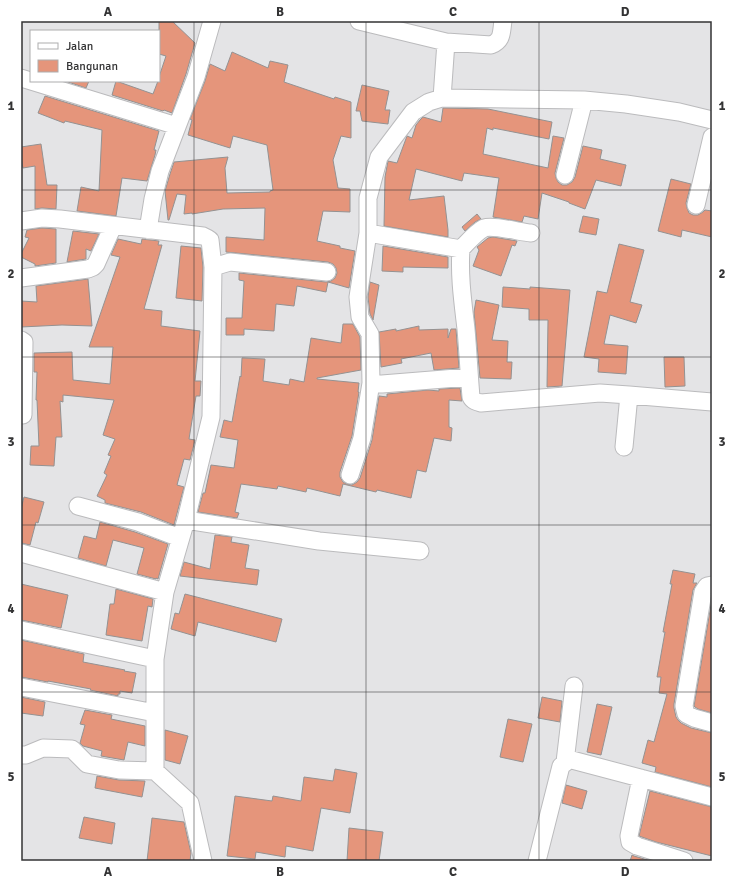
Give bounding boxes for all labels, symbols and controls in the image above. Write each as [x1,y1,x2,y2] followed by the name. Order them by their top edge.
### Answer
[104,4,113,20] text: A
[276,4,284,20] text: B
[449,4,457,20] text: C
[621,4,630,20] text: D
[30,30,160,82] legend
[66,39,93,54] text: Jalan
[66,59,118,74] text: Bangunan
[7,98,15,114] text: 1
[718,98,726,114] text: 1
[7,266,15,282] text: 2
[718,266,726,282] text: 2
[7,434,15,450] text: 3
[718,434,726,450] text: 3
[7,601,15,617] text: 4
[718,601,726,617] text: 4
[7,769,15,785] text: 5
[718,769,726,785] text: 5
[104,864,113,880] text: A
[276,864,284,880] text: B
[449,864,457,880] text: C
[621,864,630,880] text: D

